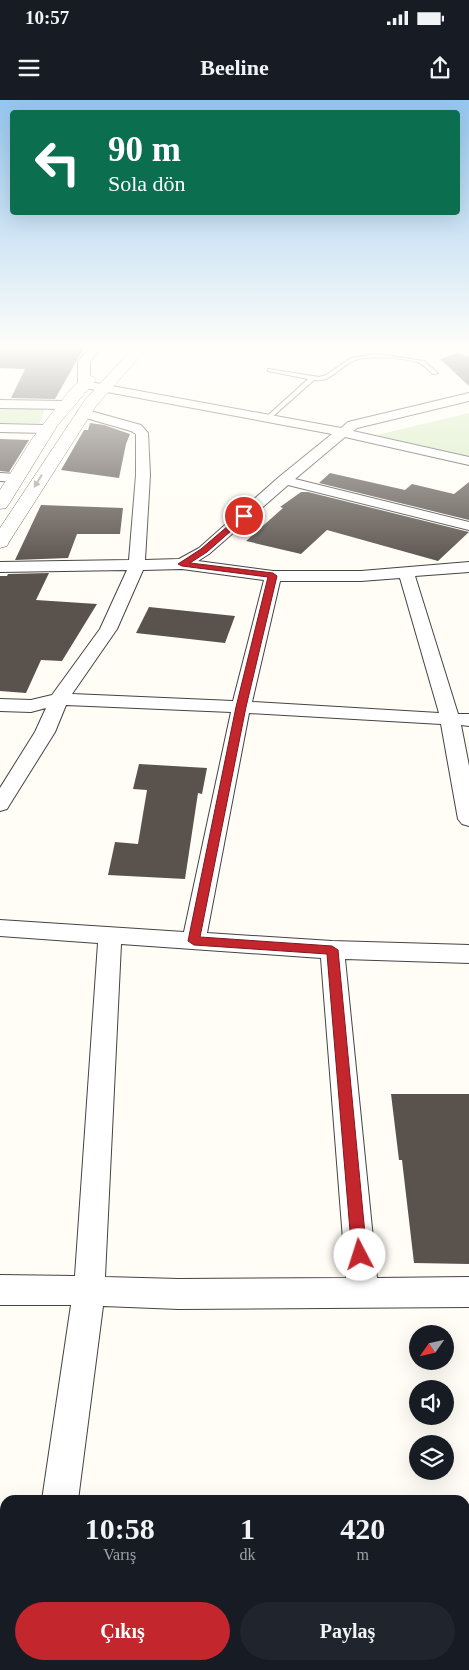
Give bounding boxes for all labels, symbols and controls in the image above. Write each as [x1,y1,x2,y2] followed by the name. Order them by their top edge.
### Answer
[25,7,69,28] text: 10:57
[15,54,43,82] icon: menu
[426,54,454,82] icon: share
[200,55,269,80] text: Beeline
[25,130,90,195] icon: left
[108,130,181,169] text: 90 m
[108,171,186,196] text: Sola dön
[34,474,43,488] one-way arrow
[223,495,265,537] pin
[230,502,258,530] icon: arrive
[333,1228,385,1280] position arrow
[409,1325,454,1370] north arrow
[409,1325,454,1480] map controls
[409,1380,454,1425] button: sound
[409,1435,454,1480] button: layers
[85,1512,155,1545] text: 10:58
[240,1512,255,1545] text: 1
[340,1512,385,1545] text: 420
[103,1546,136,1563] text: Varış
[240,1546,256,1563] text: dk
[357,1546,369,1563] text: m
[15,1602,230,1660] button: Çıkış
[240,1602,455,1660] button: Paylaş

